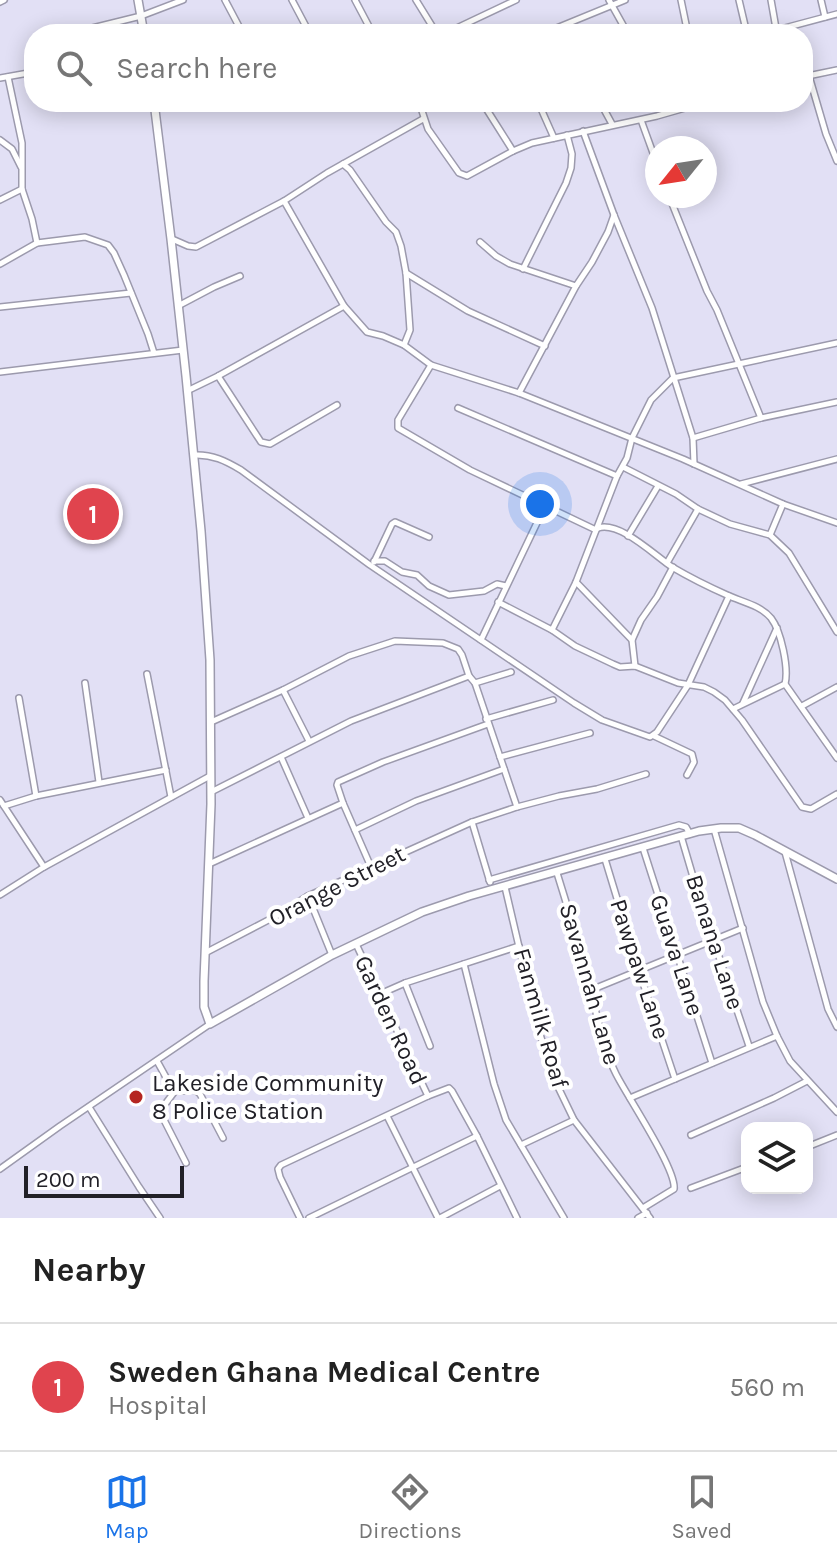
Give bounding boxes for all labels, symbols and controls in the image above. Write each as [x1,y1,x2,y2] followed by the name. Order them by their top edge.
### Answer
[24,24,813,112] search box
[52,46,96,90] icon: search
[116,50,277,86] text: Search here
[645,136,717,208] north arrow
[67,484,119,544] pin: 1
[520,484,560,524] your location
[264,840,410,932] street label: Orange Street
[680,871,750,1013] street label: Banana Lane
[644,891,710,1019] street label: Guava Lane
[604,896,676,1042] street label: Pawpaw Lane
[554,900,626,1068] street label: Savannah Lane
[508,945,575,1092] street label: Fanmilk Roaf
[349,951,433,1089] street label: Garden Road
[152,1069,383,1125] place label: Lakeside Community 8 Police Station
[127,1088,145,1106] marker: Lakeside Community 8 Police Station
[741,1122,813,1194] map controls
[741,1122,813,1194] button: layers
[24,1162,184,1198] scale bar
[36,1167,101,1193] text: 200 m
[32,1250,146,1290] text: Nearby
[108,1354,540,1390] text: Sweden Ghana Medical Centre
[53,1372,63,1403] text: 1
[730,1372,805,1403] text: 560 m
[108,1390,208,1421] text: Hospital
[105,1470,149,1544] tab: Map
[358,1470,462,1544] tab: Directions
[671,1470,732,1544] tab: Saved

